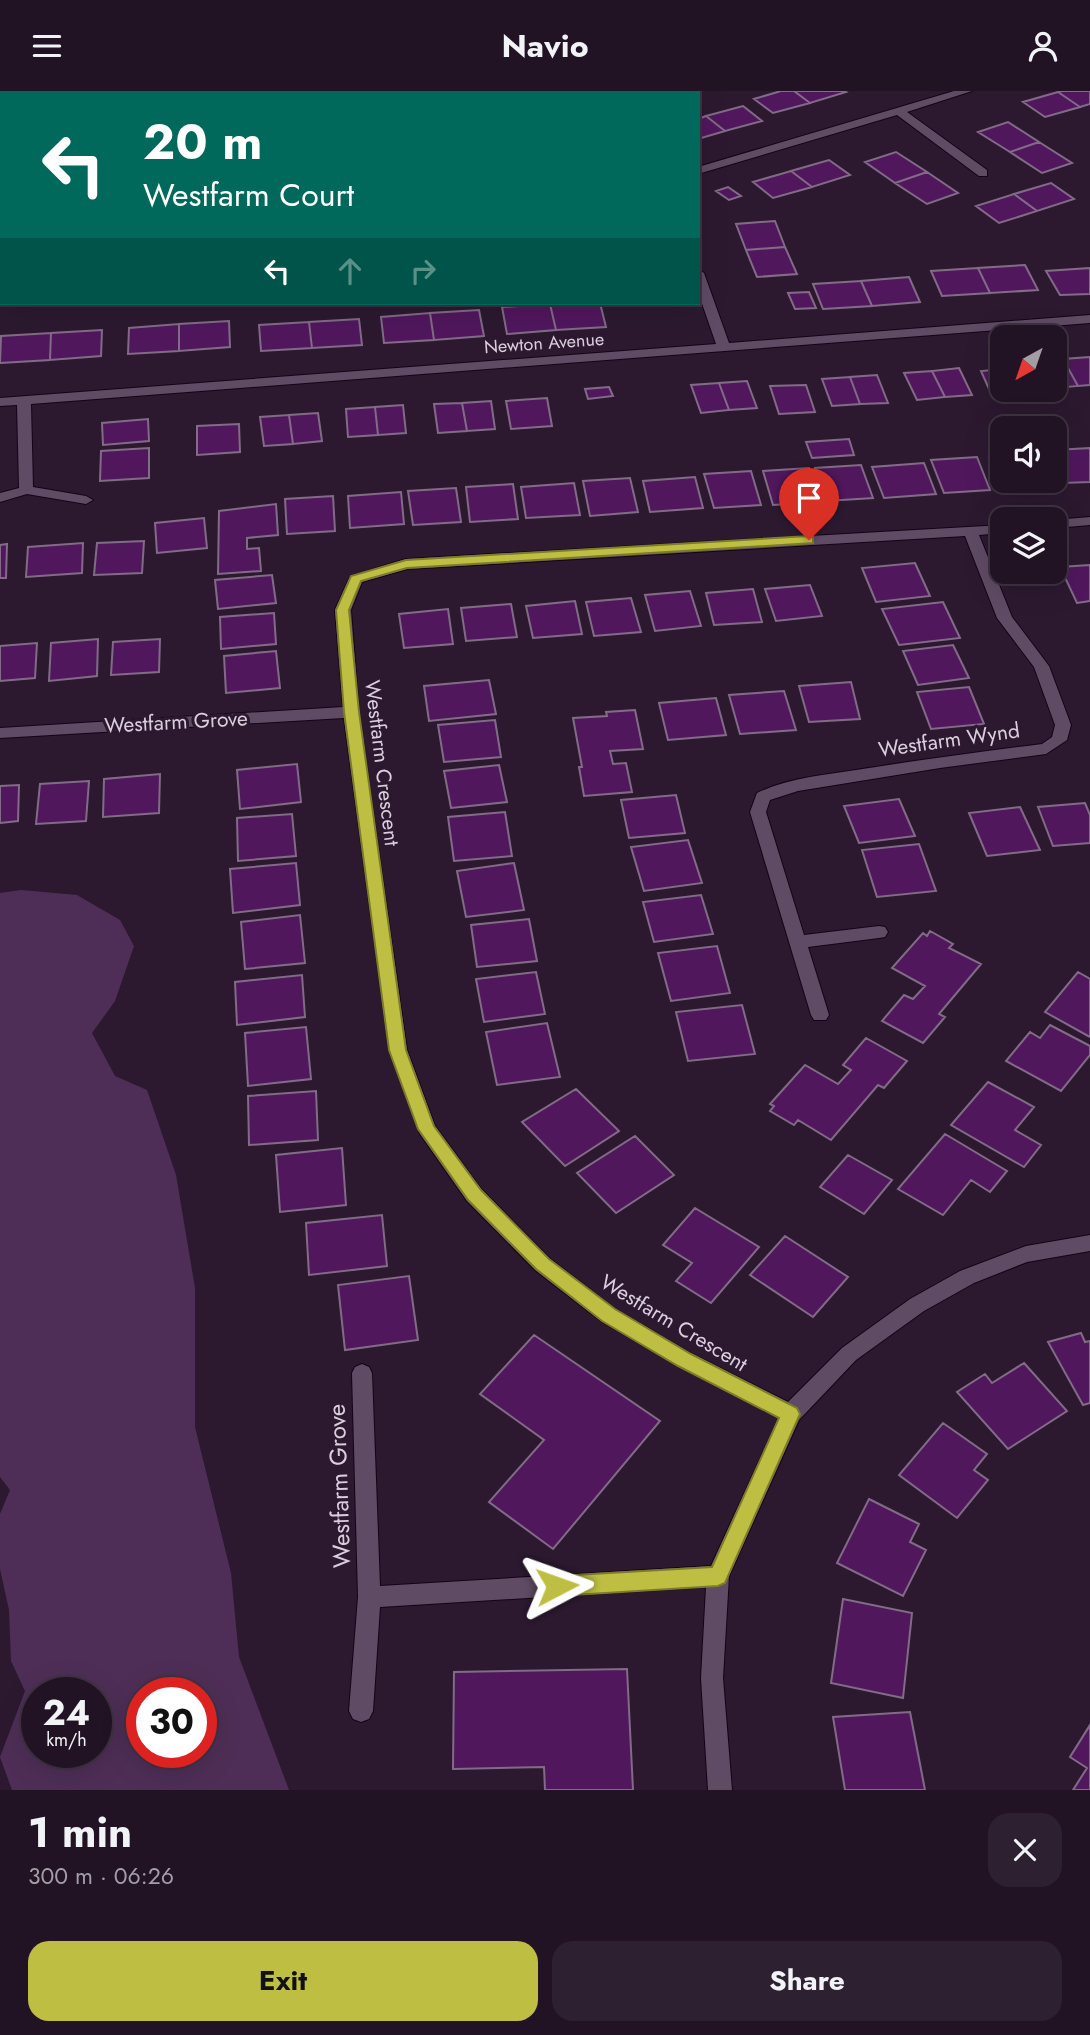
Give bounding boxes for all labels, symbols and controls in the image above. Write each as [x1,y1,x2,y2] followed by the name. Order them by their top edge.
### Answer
[501,23,589,69] text: Navio
[28,27,66,65] icon: menu
[1024,27,1062,65] icon: person
[143,107,262,177] text: 20 m
[28,119,119,210] icon: left
[143,172,354,218] text: Westfarm Court
[258,252,296,290] icon: left
[331,252,369,290] icon: ahead
[404,252,442,290] icon: right
[990,325,1068,403] north arrow
[990,325,1067,584] map controls
[483,326,605,360] street label: Newton Avenue
[990,416,1067,493] button: sound
[779,468,839,540] pin
[790,479,828,517] icon: arrive
[990,507,1067,584] button: layers
[357,678,407,848] street label: Westfarm Crescent
[104,703,249,741] street label: Westfarm Grove
[876,715,1022,765] street label: Westfarm Wynd
[595,1267,753,1379] street label: Westfarm Crescent
[319,1403,359,1569] street label: Westfarm Grove
[520,1549,594,1623] position arrow
[126,1677,217,1768] speed limit sign: 30
[43,1688,90,1738] text: 24
[46,1727,87,1753] text: km/h
[28,1802,132,1863] text: 1 min
[988,1813,1062,1887] button: close
[28,1859,174,1893] text: 300 m · 06:26
[28,1941,538,2021] button: Exit
[552,1941,1062,2021] button: Share

